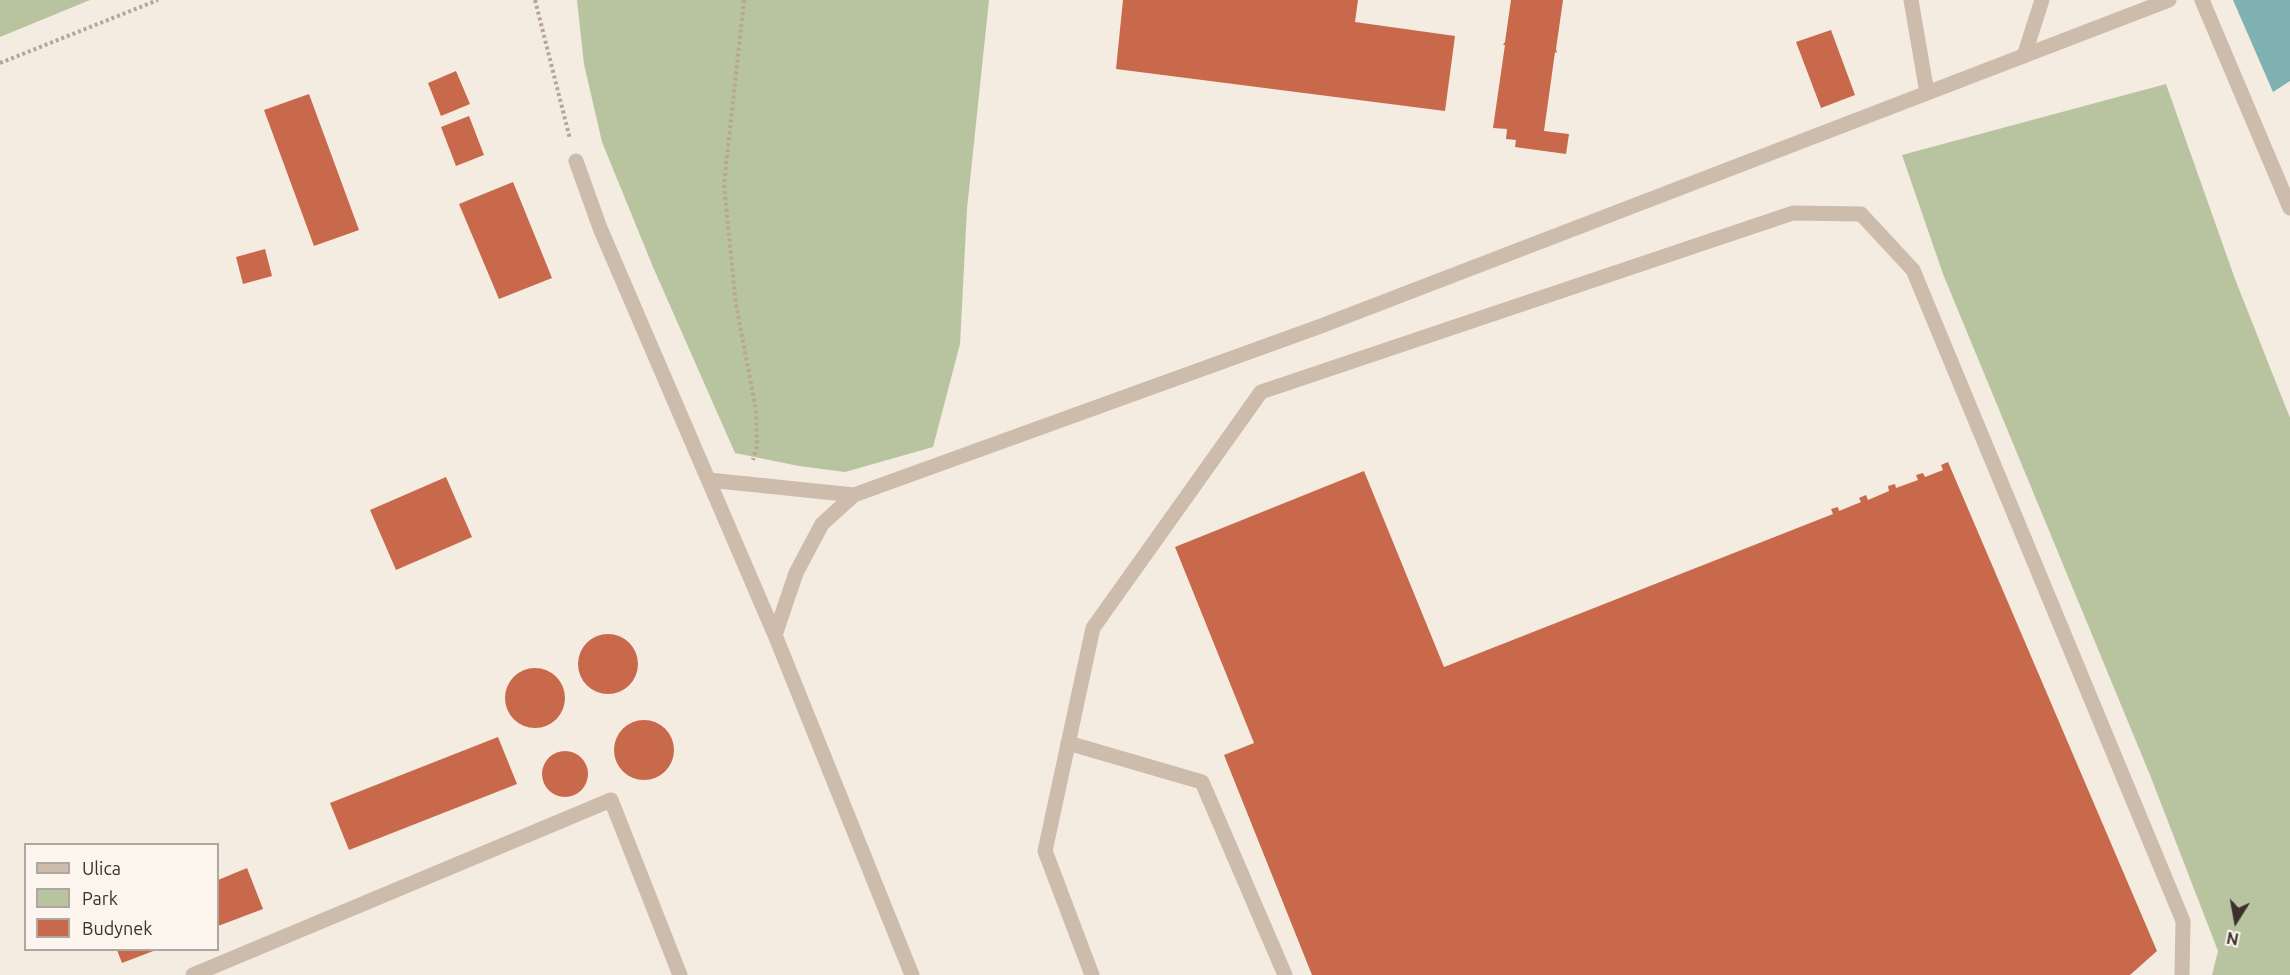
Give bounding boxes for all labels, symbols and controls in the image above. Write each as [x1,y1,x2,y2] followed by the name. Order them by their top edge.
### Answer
[24,843,219,951] legend
[82,858,121,878] text: Ulica
[82,888,118,908] text: Park
[2206,891,2266,951] north arrow
[82,918,152,938] text: Budynek
[2225,929,2240,949] text: N

